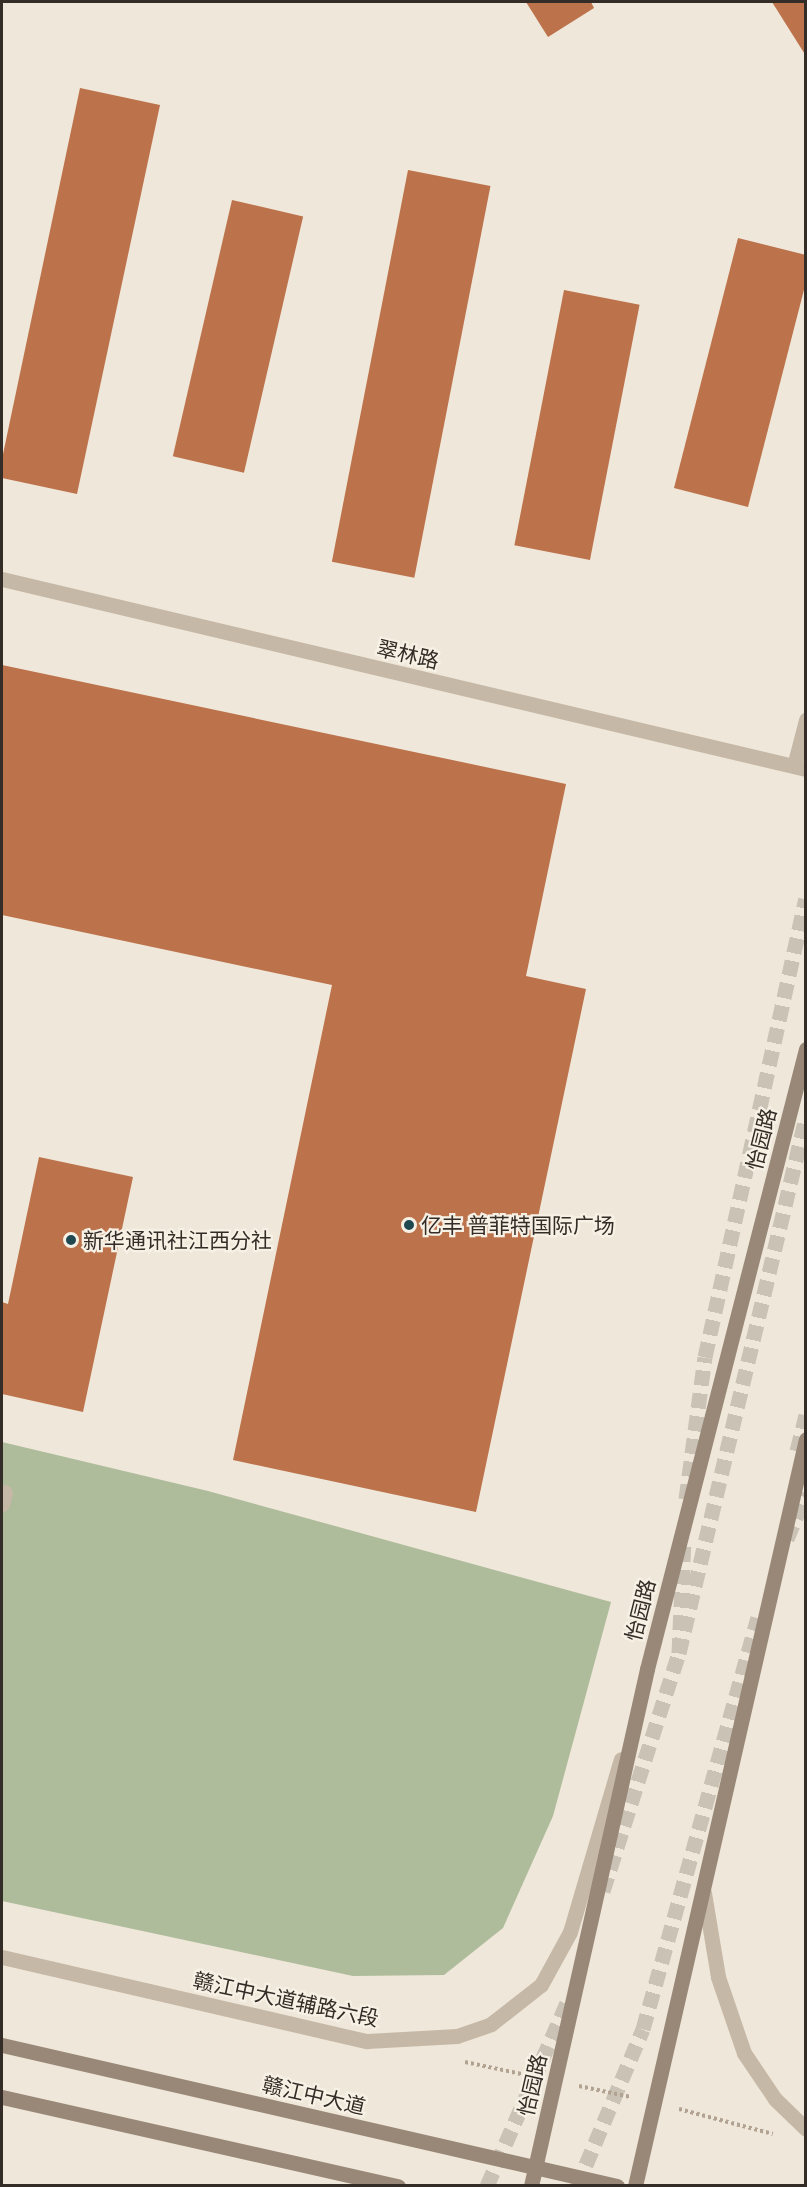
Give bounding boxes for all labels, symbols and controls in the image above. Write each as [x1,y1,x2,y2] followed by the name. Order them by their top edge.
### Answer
[374,635,442,673] street label: 翠林路
[741,1105,781,1173] street label: 怡园路
[421,1212,615,1238] place label: 亿丰 普菲特国际广场
[402,1218,416,1232] marker: 亿丰 普菲特国际广场
[83,1227,272,1253] place label: 新华通讯社江西分社
[64,1233,78,1247] marker: 新华通讯社江西分社
[620,1576,660,1644] street label: 怡园路
[191,1967,381,2031] street label: 赣江中大道辅路六段
[513,2051,551,2119] street label: 怡园路
[260,2071,368,2119] street label: 赣江中大道

